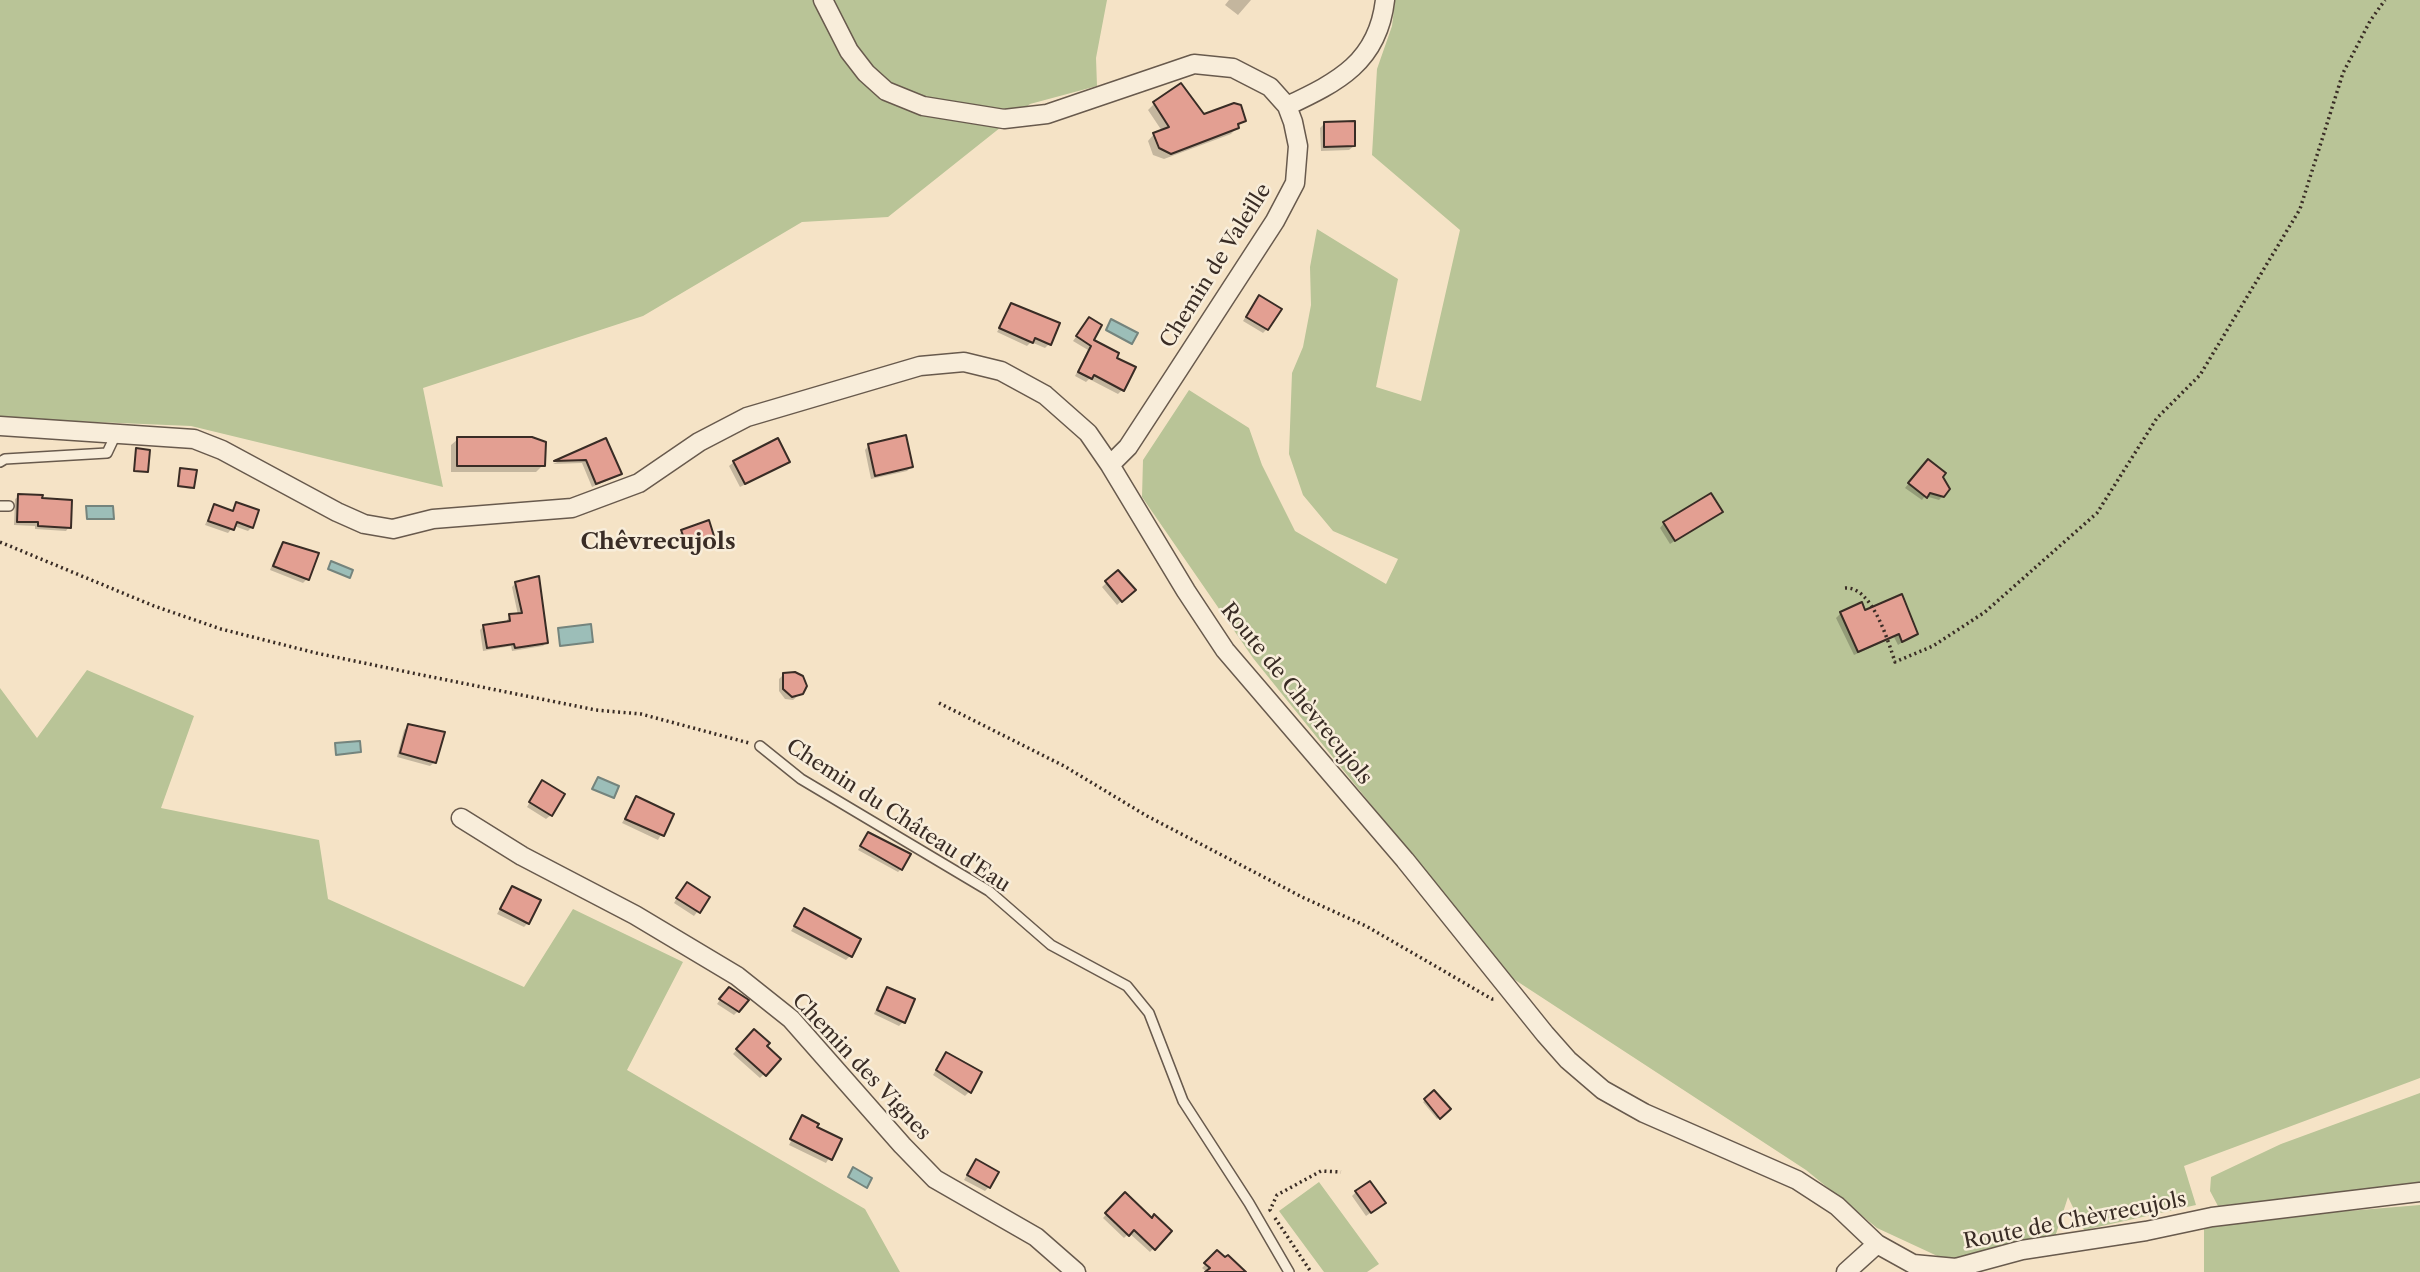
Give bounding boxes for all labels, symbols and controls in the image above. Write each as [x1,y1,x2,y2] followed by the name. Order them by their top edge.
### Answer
[1155,179,1277,353] street label: Chemin de Valeille
[580,528,736,556] district label: Chêvrecujols
[1215,598,1377,790] street label: Route de Chèvrecujols
[781,734,1015,898] street label: Chemin du Château d'Eau
[786,988,936,1146] street label: Chemin des Vignes
[1961,1187,2189,1255] street label: Route de Chèvrecujols

